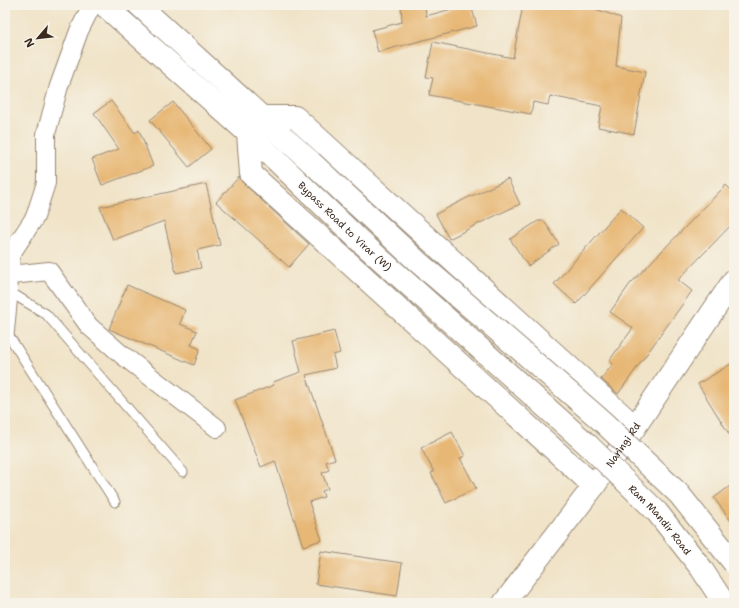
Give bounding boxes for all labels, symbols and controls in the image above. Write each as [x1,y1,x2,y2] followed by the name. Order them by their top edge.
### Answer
[18,18,58,58] north arrow
[21,35,38,50] text: N
[295,179,394,273] street label: Bypass Road to Virar (W)
[603,419,644,470] street label: Naringi Rd
[626,482,694,558] street label: Ram Mandir Road

